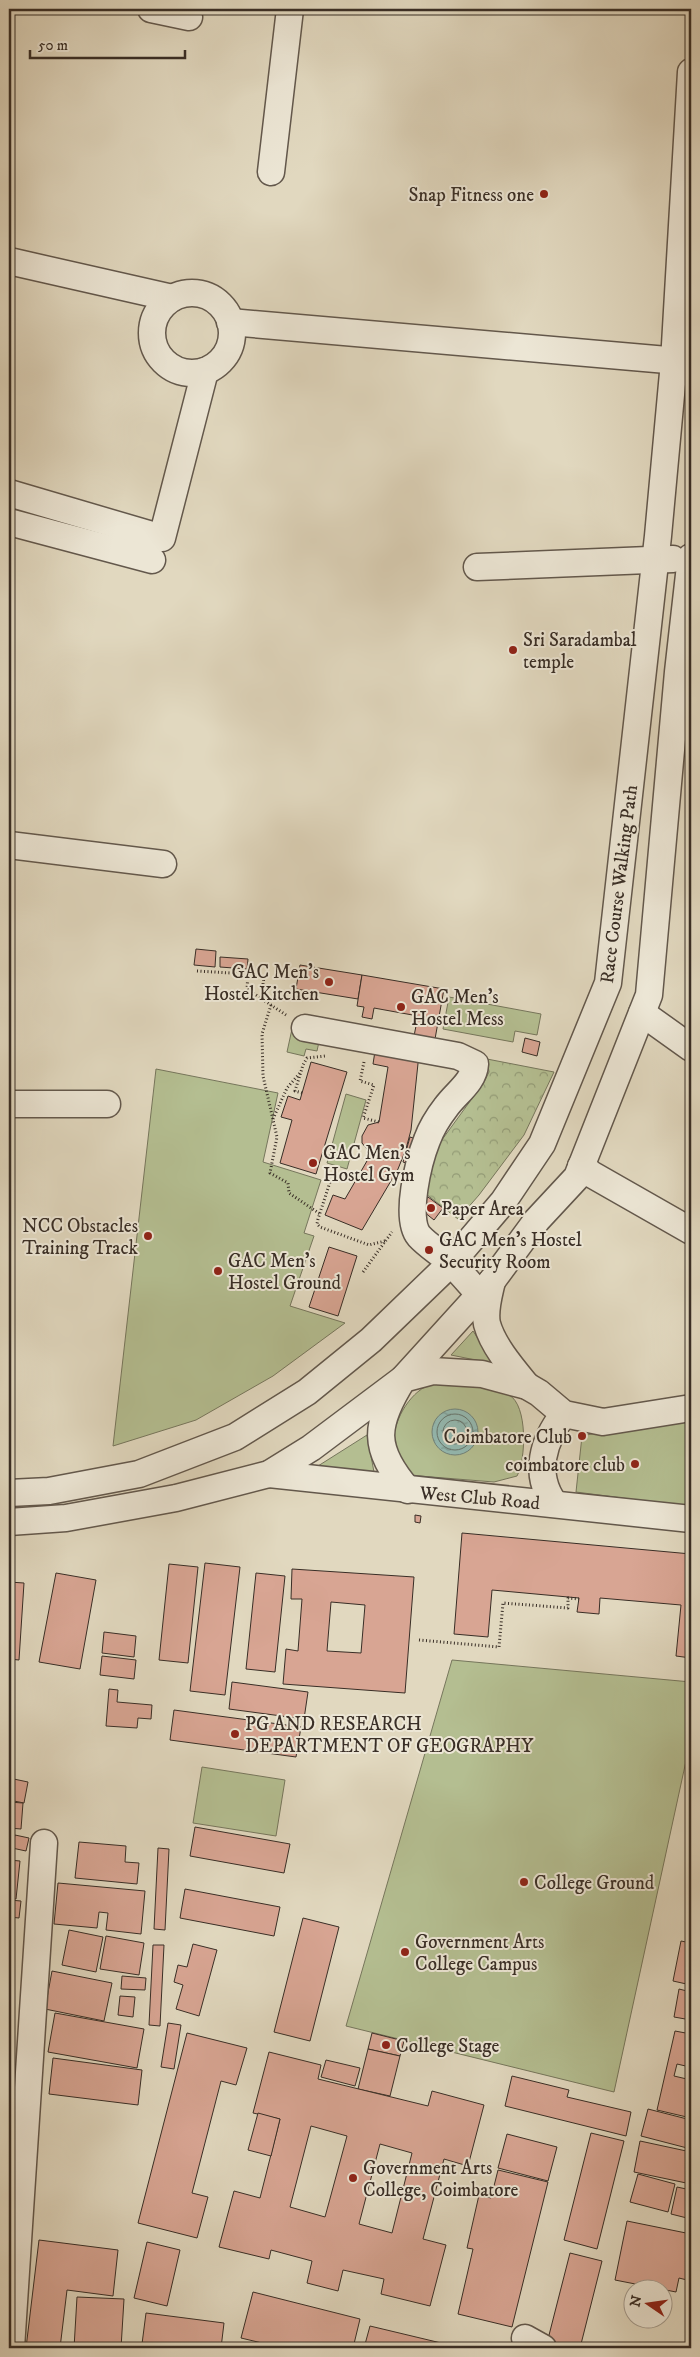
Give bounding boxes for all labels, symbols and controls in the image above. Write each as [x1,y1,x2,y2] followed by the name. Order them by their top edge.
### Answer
[30,28,185,60] scale bar
[38,36,68,55] text: 50 m
[408,184,534,207] place label: Snap Fitness one
[538,188,550,200] marker: Snap Fitness one
[523,629,637,674] place label: Sri Saradambal temple
[507,644,519,656] marker: Sri Saradambal temple
[596,783,643,985] street label: Race Course Walking Path
[204,961,319,1006] place label: GAC Men's Hostel Kitchen
[323,976,335,988] marker: GAC Men's Hostel Kitchen
[411,986,504,1031] place label: GAC Men's Hostel Mess
[395,1001,407,1013] marker: GAC Men's Hostel Mess
[323,1142,415,1187] place label: GAC Men's Hostel Gym
[307,1157,319,1169] marker: GAC Men's Hostel Gym
[441,1198,524,1221] place label: Paper Area
[425,1202,437,1214] marker: Paper Area
[22,1215,139,1260] place label: NCC Obstacles Training Track
[439,1229,582,1274] place label: GAC Men's Hostel Security Room
[142,1230,154,1242] marker: NCC Obstacles Training Track
[423,1244,435,1256] marker: GAC Men's Hostel Security Room
[228,1250,342,1295] place label: GAC Men's Hostel Ground
[212,1265,224,1277] marker: GAC Men's Hostel Ground
[443,1426,572,1449] place label: Coimbatore Club
[576,1430,588,1442] marker: Coimbatore Club
[505,1454,625,1477] place label: coimbatore club
[629,1458,641,1470] marker: coimbatore club
[418,1482,541,1515] street label: West Club Road
[245,1713,534,1758] place label: PG AND RESEARCH DEPARTMENT OF GEOGRAPHY
[229,1728,241,1740] marker: PG AND RESEARCH DEPARTMENT OF GEOGRAPHY
[534,1872,655,1895] place label: College Ground
[518,1876,530,1888] marker: College Ground
[415,1931,544,1976] place label: Government Arts College Campus
[399,1946,411,1958] marker: Government Arts College Campus
[396,2035,500,2058] place label: College Stage
[380,2039,392,2051] marker: College Stage
[363,2157,519,2202] place label: Government Arts College, Coimbatore
[347,2172,359,2184] marker: Government Arts College, Coimbatore
[622,2280,672,2330] north arrow
[626,2293,646,2309] text: N

